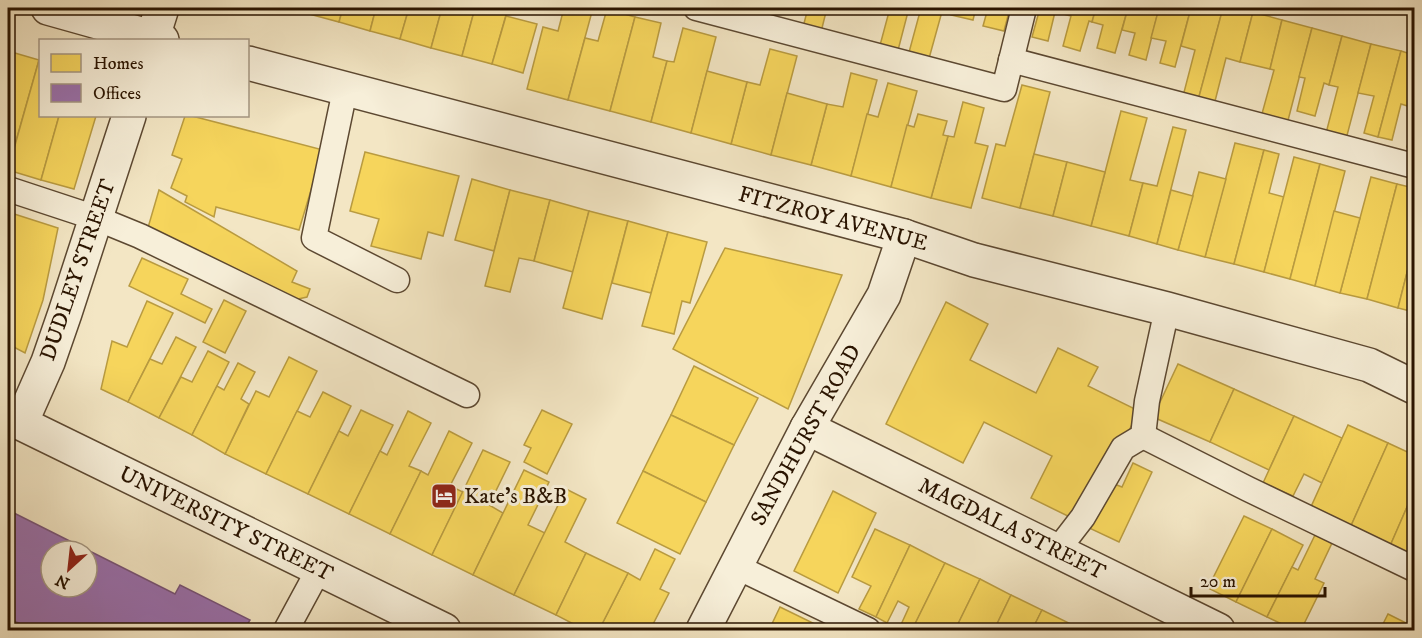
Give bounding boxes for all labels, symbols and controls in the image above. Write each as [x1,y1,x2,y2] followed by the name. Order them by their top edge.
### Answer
[39,39,249,117] legend
[93,53,144,75] text: Homes
[93,83,141,105] text: Offices
[34,175,122,364] street label: DUDLEY STREET
[735,181,931,257] street label: FITZROY AVENUE
[745,340,867,530] street label: SANDHURST ROAD
[115,460,338,588] street label: UNIVERSITY STREET
[914,472,1110,586] street label: MAGDALA STREET
[429,481,459,511] hotel icon: Kate's B&B
[464,483,567,510] place label: Kate's B&B
[39,539,99,599] north arrow
[1191,560,1324,598] scale bar
[52,570,73,593] text: N
[1200,571,1236,593] text: 20 m

